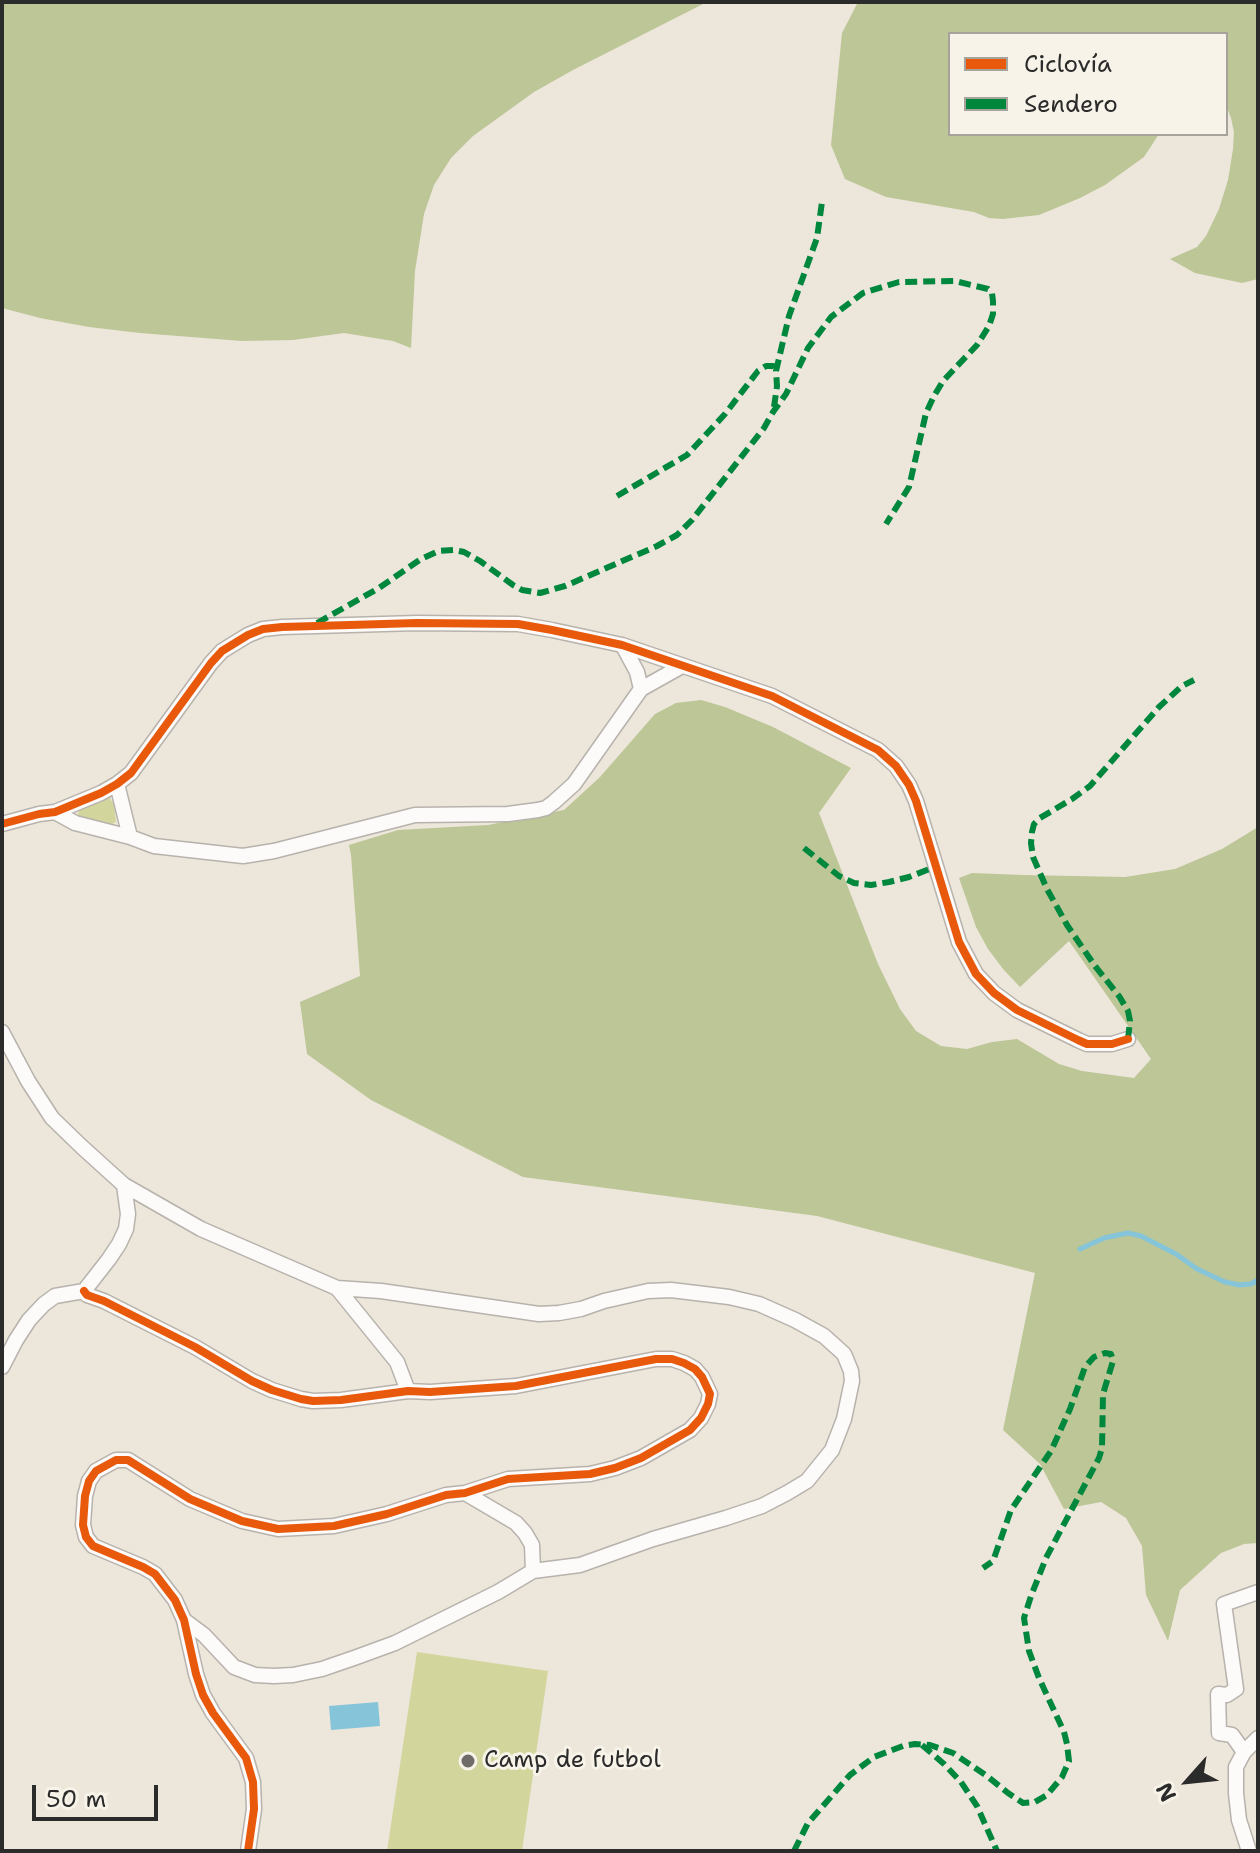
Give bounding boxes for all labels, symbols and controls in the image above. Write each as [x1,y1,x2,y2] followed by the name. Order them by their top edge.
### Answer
[948,32,1228,136] legend
[1024,48,1112,80] text: Ciclovía
[1024,88,1118,120] text: Sendero
[1148,1741,1228,1821] north arrow
[484,1747,661,1775] place label: Camp de futbol
[459,1752,477,1770] marker: Camp de futbol
[36,1769,162,1819] scale bar
[1149,1778,1183,1806] text: N
[46,1783,106,1815] text: 50 m

